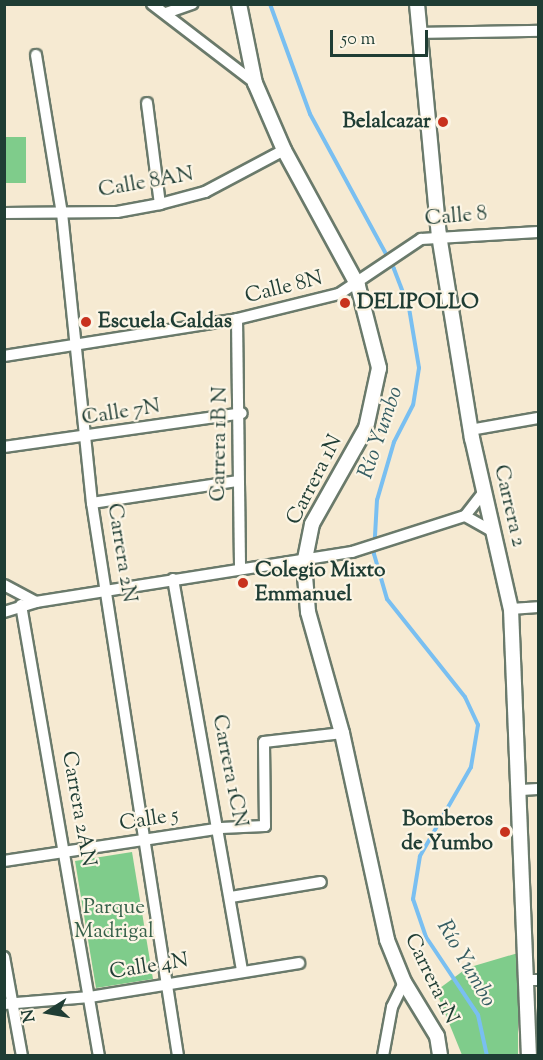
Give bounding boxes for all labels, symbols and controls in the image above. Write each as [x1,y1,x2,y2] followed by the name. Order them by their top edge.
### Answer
[333,18,430,56] scale bar
[341,27,375,53] text: 50 m
[343,109,431,135] place label: Belalcazar
[436,115,450,129] marker: Belalcazar
[96,162,196,204] street label: Calle 8AN
[424,202,488,232] street label: Calle 8
[243,266,325,310] street label: Calle 8N
[357,290,479,316] place label: DELIPOLLO
[338,296,352,310] marker: DELIPOLLO
[98,309,232,335] place label: Escuela Caldas
[79,315,93,329] marker: Escuela Caldas
[354,383,410,483] water label: Río Yumbo
[206,386,234,502] street label: Carrera 1B N
[80,394,162,432] street label: Calle 7N
[282,431,348,529] street label: Carrera 1N
[487,463,531,549] street label: Carrera 2
[101,502,141,604] street label: Carrera 2N
[255,558,385,608] place label: Colegio Mixto Emmanuel
[236,576,250,590] marker: Colegio Mixto Emmanuel
[206,712,252,830] street label: Carrera 1CN
[55,749,101,869] street label: Carrera 2AN
[118,803,180,837] street label: Calle 5
[401,807,493,857] place label: Bomberos de Yumbo
[498,825,512,839] marker: Bomberos de Yumbo
[74,895,154,945] park label: Parque Madrigal
[430,916,500,1012] water label: Río Yumbo
[398,930,464,1028] street label: Carrera 1N
[108,948,190,986] street label: Calle 4N
[18,982,78,1042] north arrow
[17,1007,42,1024] text: N

